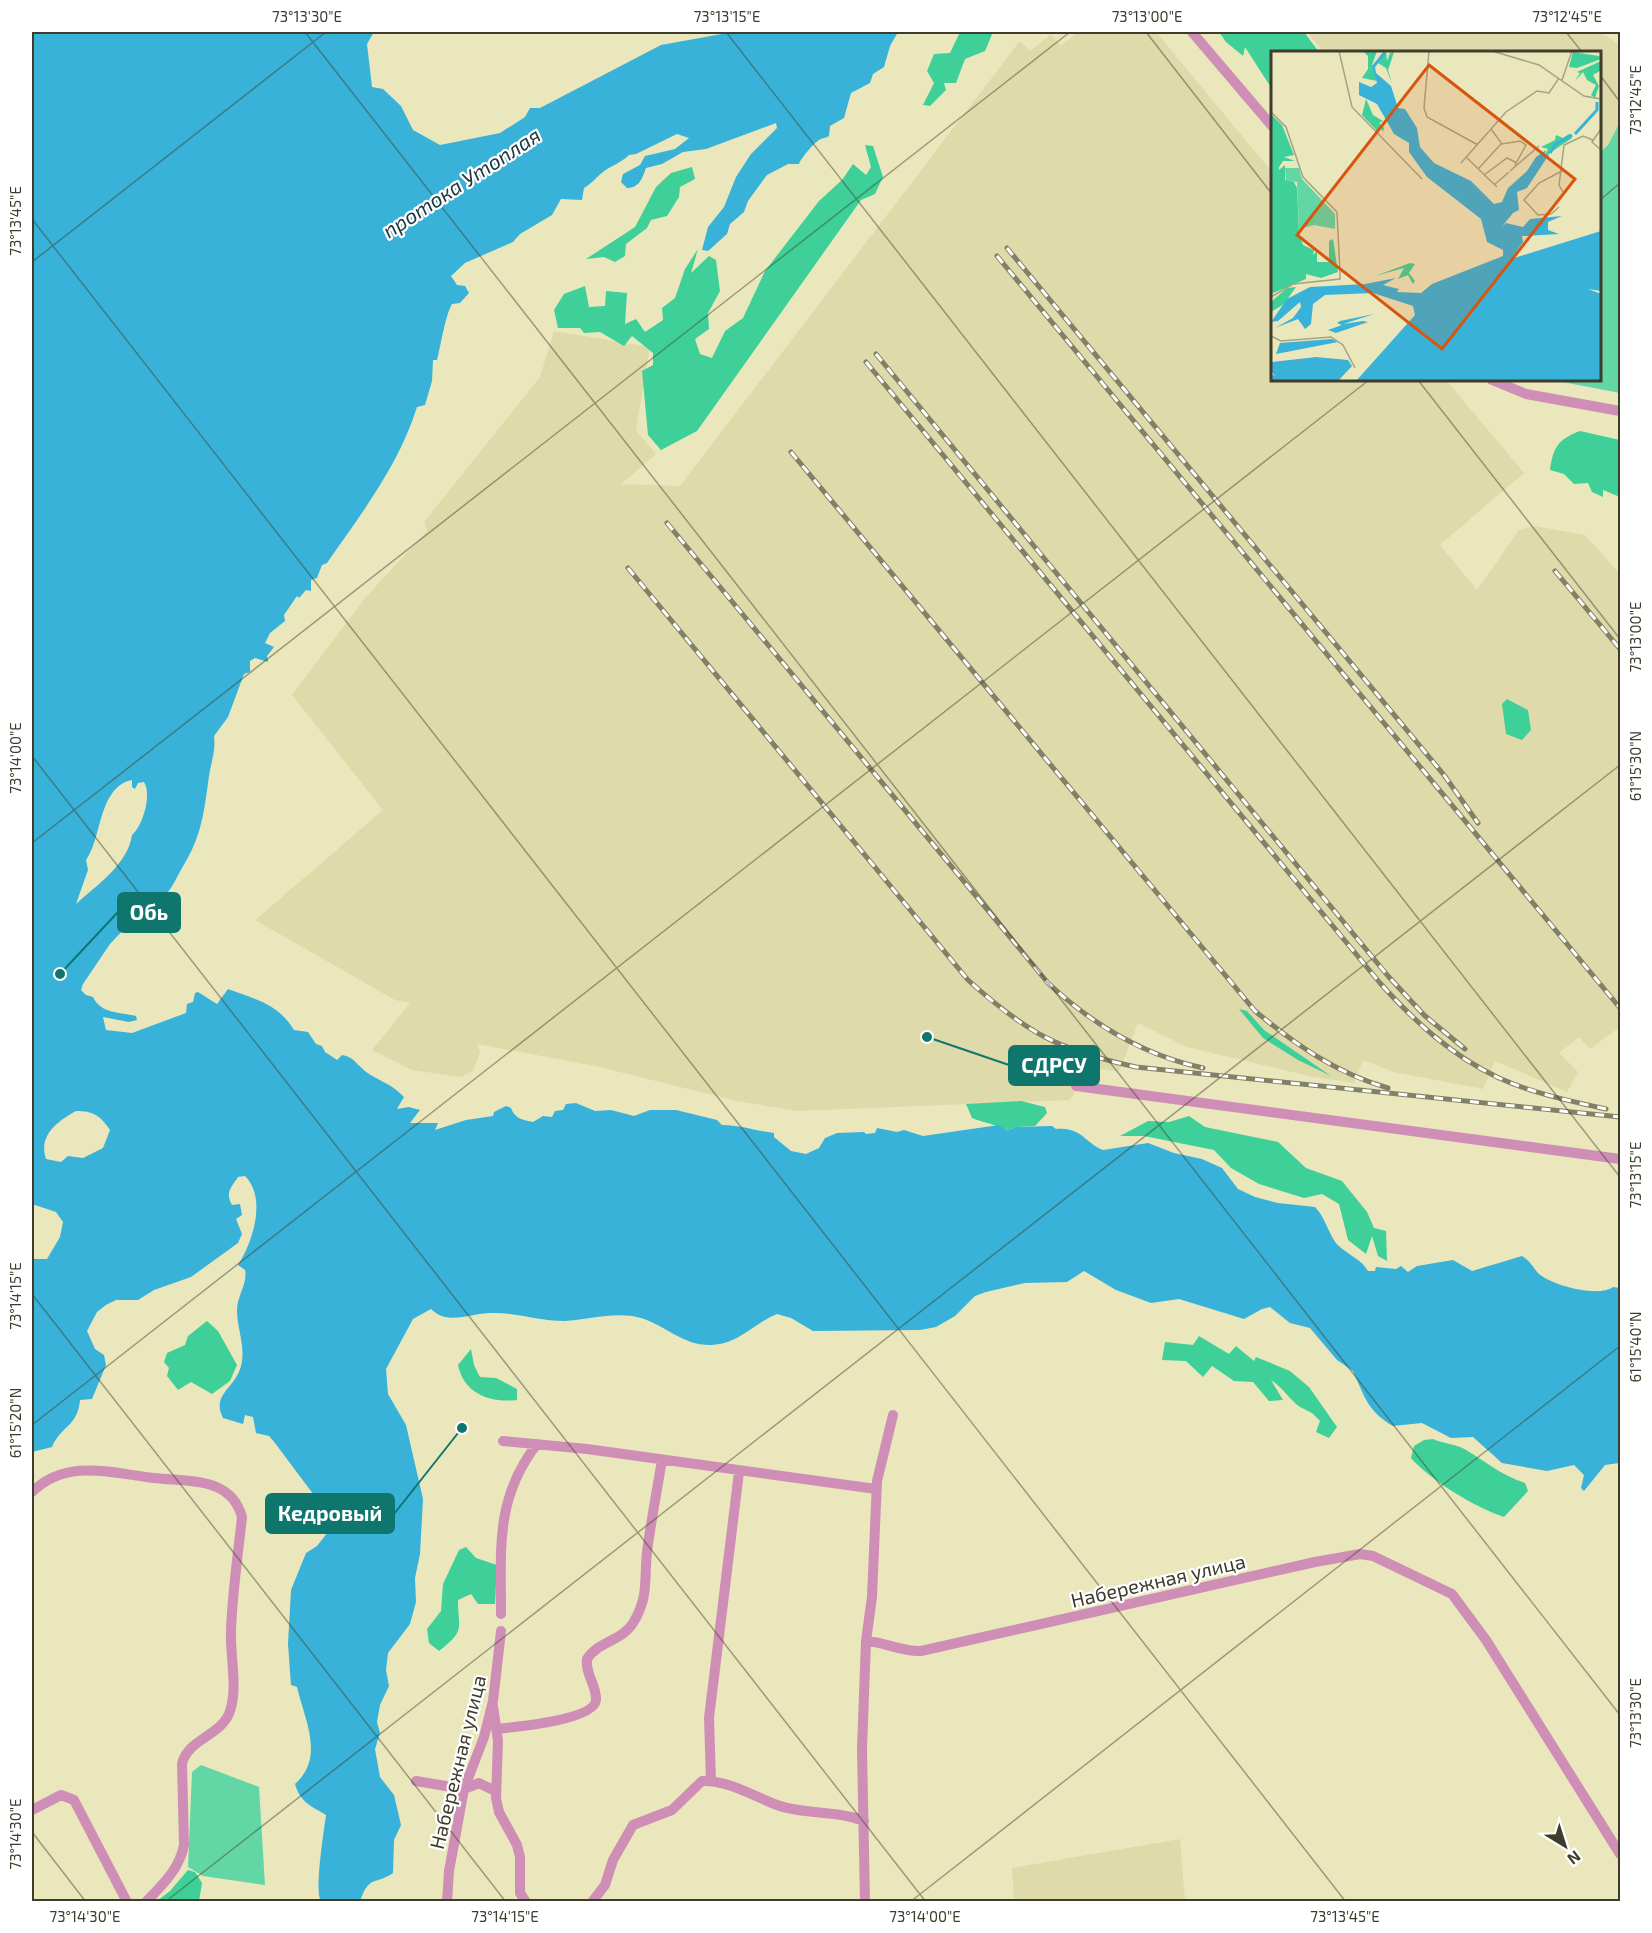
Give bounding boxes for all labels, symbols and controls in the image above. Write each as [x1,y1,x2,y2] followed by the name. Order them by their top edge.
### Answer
[272,7,342,25] text: 73°13'30"E
[694,7,760,25] text: 73°13'15"E
[1112,7,1182,25] text: 73°13'00"E
[1532,7,1602,25] text: 73°12'45"E
[1271,51,1601,381] inset map
[1626,65,1644,135] text: 73°12'45"E
[377,122,545,242] water label: протока Утоплая
[6,186,24,256] text: 73°13'45"E
[1626,602,1644,672] text: 73°13'00"E
[6,722,24,794] text: 73°14'00"E
[1626,731,1644,801] text: 61°15'30"N
[118,893,180,932] callout: Обь
[130,899,168,924] text: Обь
[1009,1046,1099,1085] callout: СДРСУ
[1021,1052,1087,1077] text: СДРСУ
[1626,1142,1644,1208] text: 73°13'15"E
[6,1262,24,1330] text: 73°14'15"E
[1626,1312,1644,1382] text: 61°15'40"N
[6,1388,24,1458] text: 61°15'20"N
[266,1494,394,1533] callout: Кедровый
[278,1500,382,1525] text: Кедровый
[1068,1548,1248,1613] street label: Набережная улица
[424,1672,491,1852] street label: Набережная улица
[1626,1678,1644,1748] text: 73°13'30"E
[6,1799,24,1869] text: 73°14'30"E
[1535,1816,1595,1876] north arrow
[1564,1847,1585,1869] text: N
[50,1907,120,1925] text: 73°14'30"E
[471,1907,539,1925] text: 73°14'15"E
[889,1907,961,1925] text: 73°14'00"E
[1310,1907,1380,1925] text: 73°13'45"E

